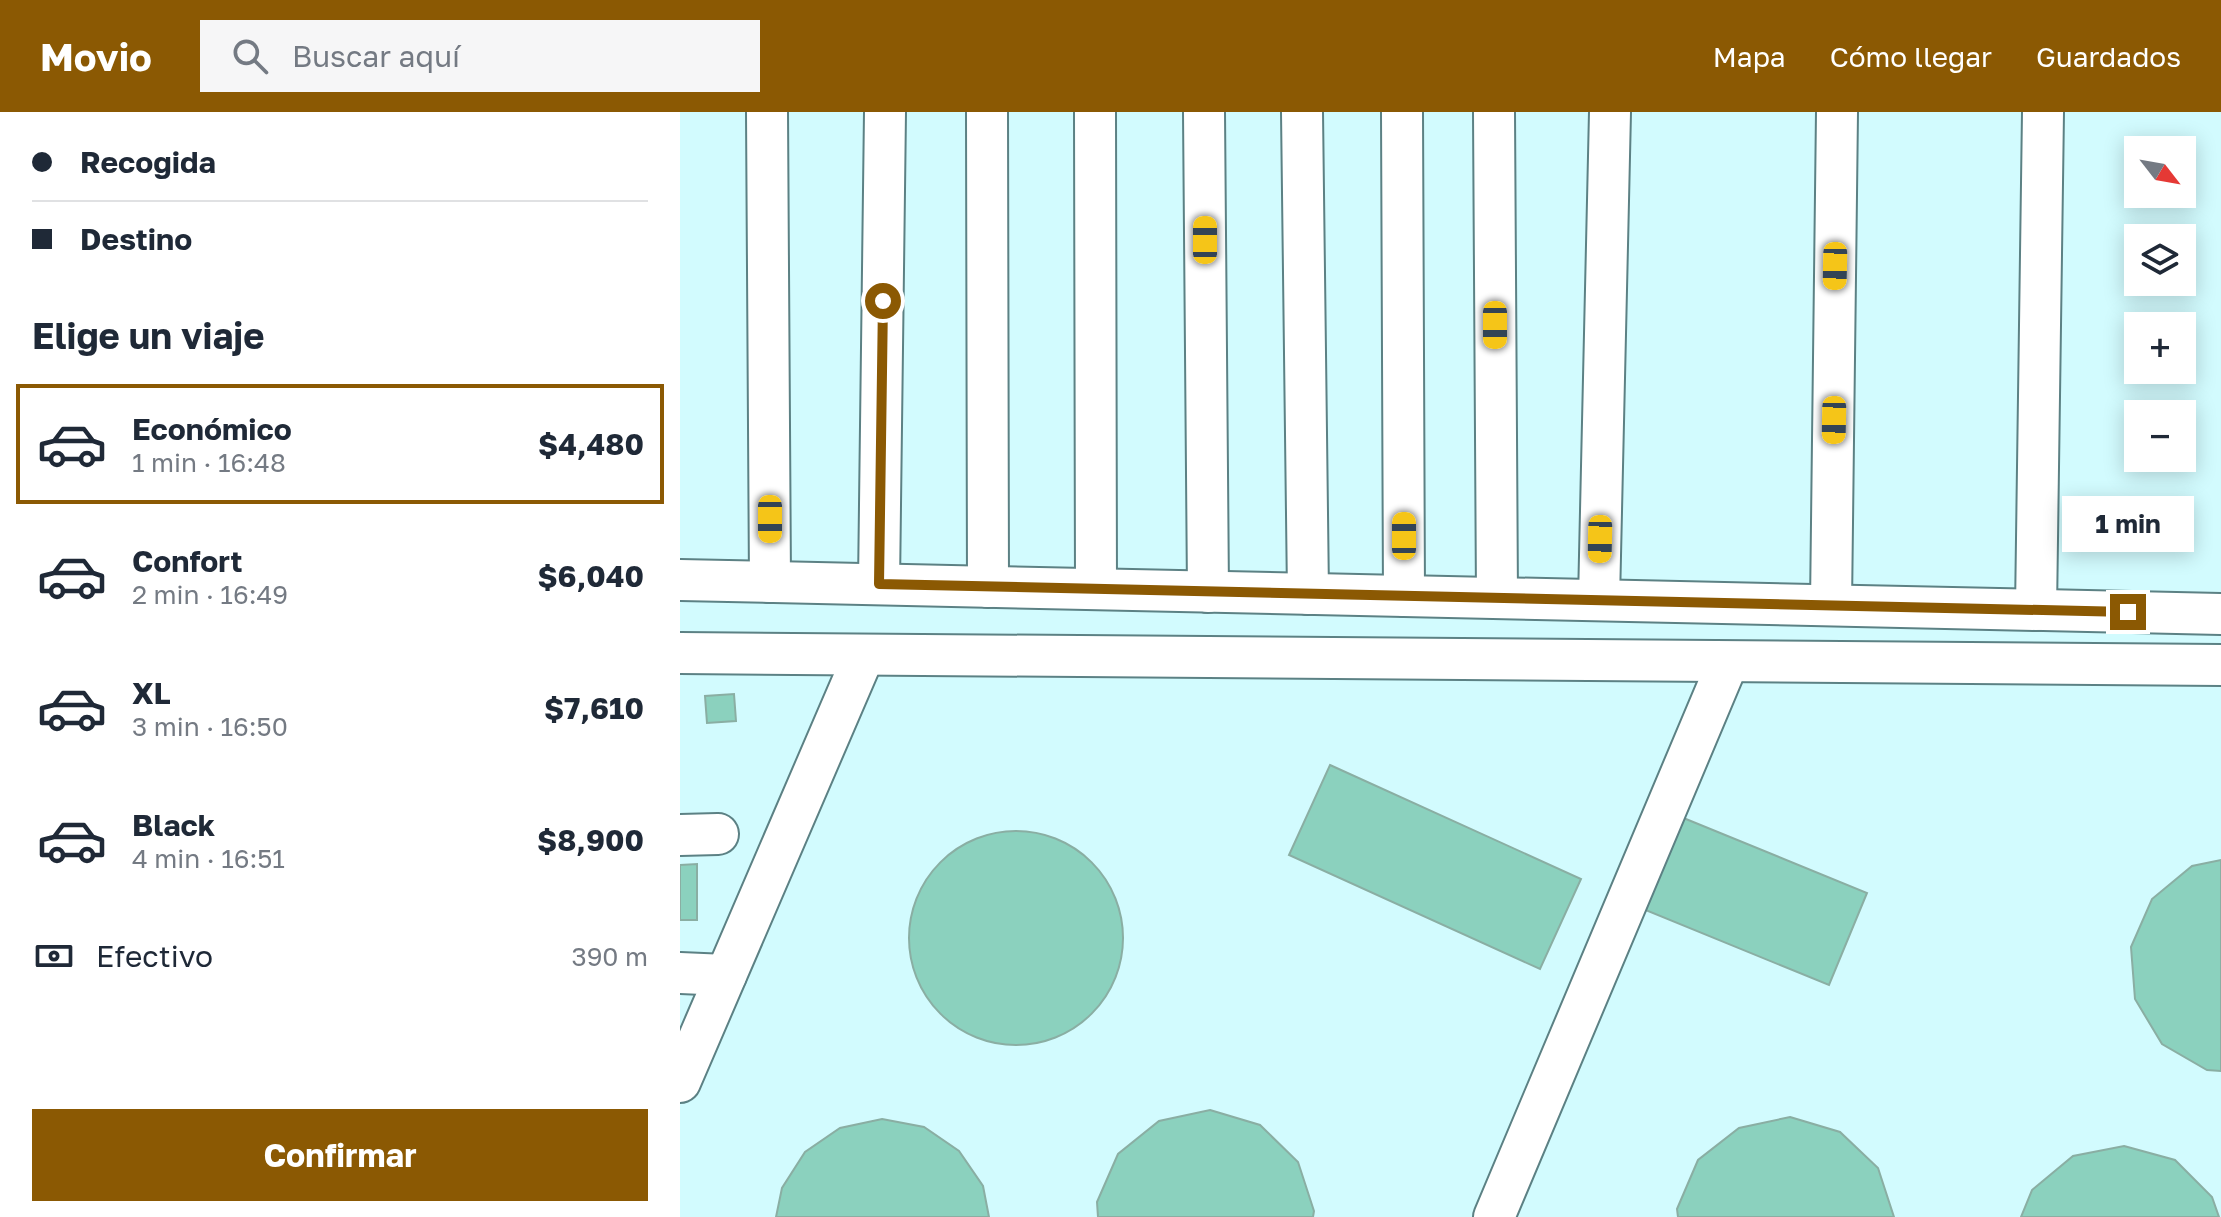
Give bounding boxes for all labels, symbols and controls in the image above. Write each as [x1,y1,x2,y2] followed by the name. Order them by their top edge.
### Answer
[200,20,760,92] search box
[40,34,152,79] text: Movio
[228,34,272,78] icon: search
[292,38,460,74] text: Buscar aquí
[1713,40,1786,73] text: Mapa
[1830,40,1992,73] text: Cómo llegar
[2036,40,2181,73] text: Guardados
[2124,136,2196,208] north arrow
[2124,136,2196,472] map controls
[80,144,216,180] text: Recogida
[1193,216,1217,264] car
[80,221,192,257] text: Destino
[2124,224,2196,296] button: layers
[1823,242,1847,290] car
[865,283,901,319] route start
[1483,301,1507,349] car
[2124,312,2196,384] button: +
[32,314,264,357] text: Elige un viaje
[1822,396,1846,444] car
[2124,400,2196,472] button: −
[36,408,108,480] icon: car
[132,411,292,447] text: Económico
[538,426,644,462] text: $4,480
[132,447,286,478] text: 1 min · 16:48
[758,495,782,543] car
[2062,496,2194,552] callout: 1 min
[2095,508,2161,539] text: 1 min
[1392,512,1416,560] car
[1588,515,1612,563] car
[36,540,108,612] icon: car
[132,543,243,579] text: Confort
[538,558,644,594] text: $6,040
[132,579,288,610] text: 2 min · 16:49
[2110,594,2146,630] route end
[36,672,108,744] icon: car
[132,675,171,711] text: XL
[544,690,644,726] text: $7,610
[132,711,288,742] text: 3 min · 16:50
[36,804,108,876] icon: car
[132,807,215,843] text: Black
[537,822,644,858] text: $8,900
[132,843,285,874] text: 4 min · 16:51
[32,934,76,978] icon: cash
[96,938,213,974] text: Efectivo
[571,941,648,972] text: 390 m
[32,1109,648,1201] button: Confirmar

